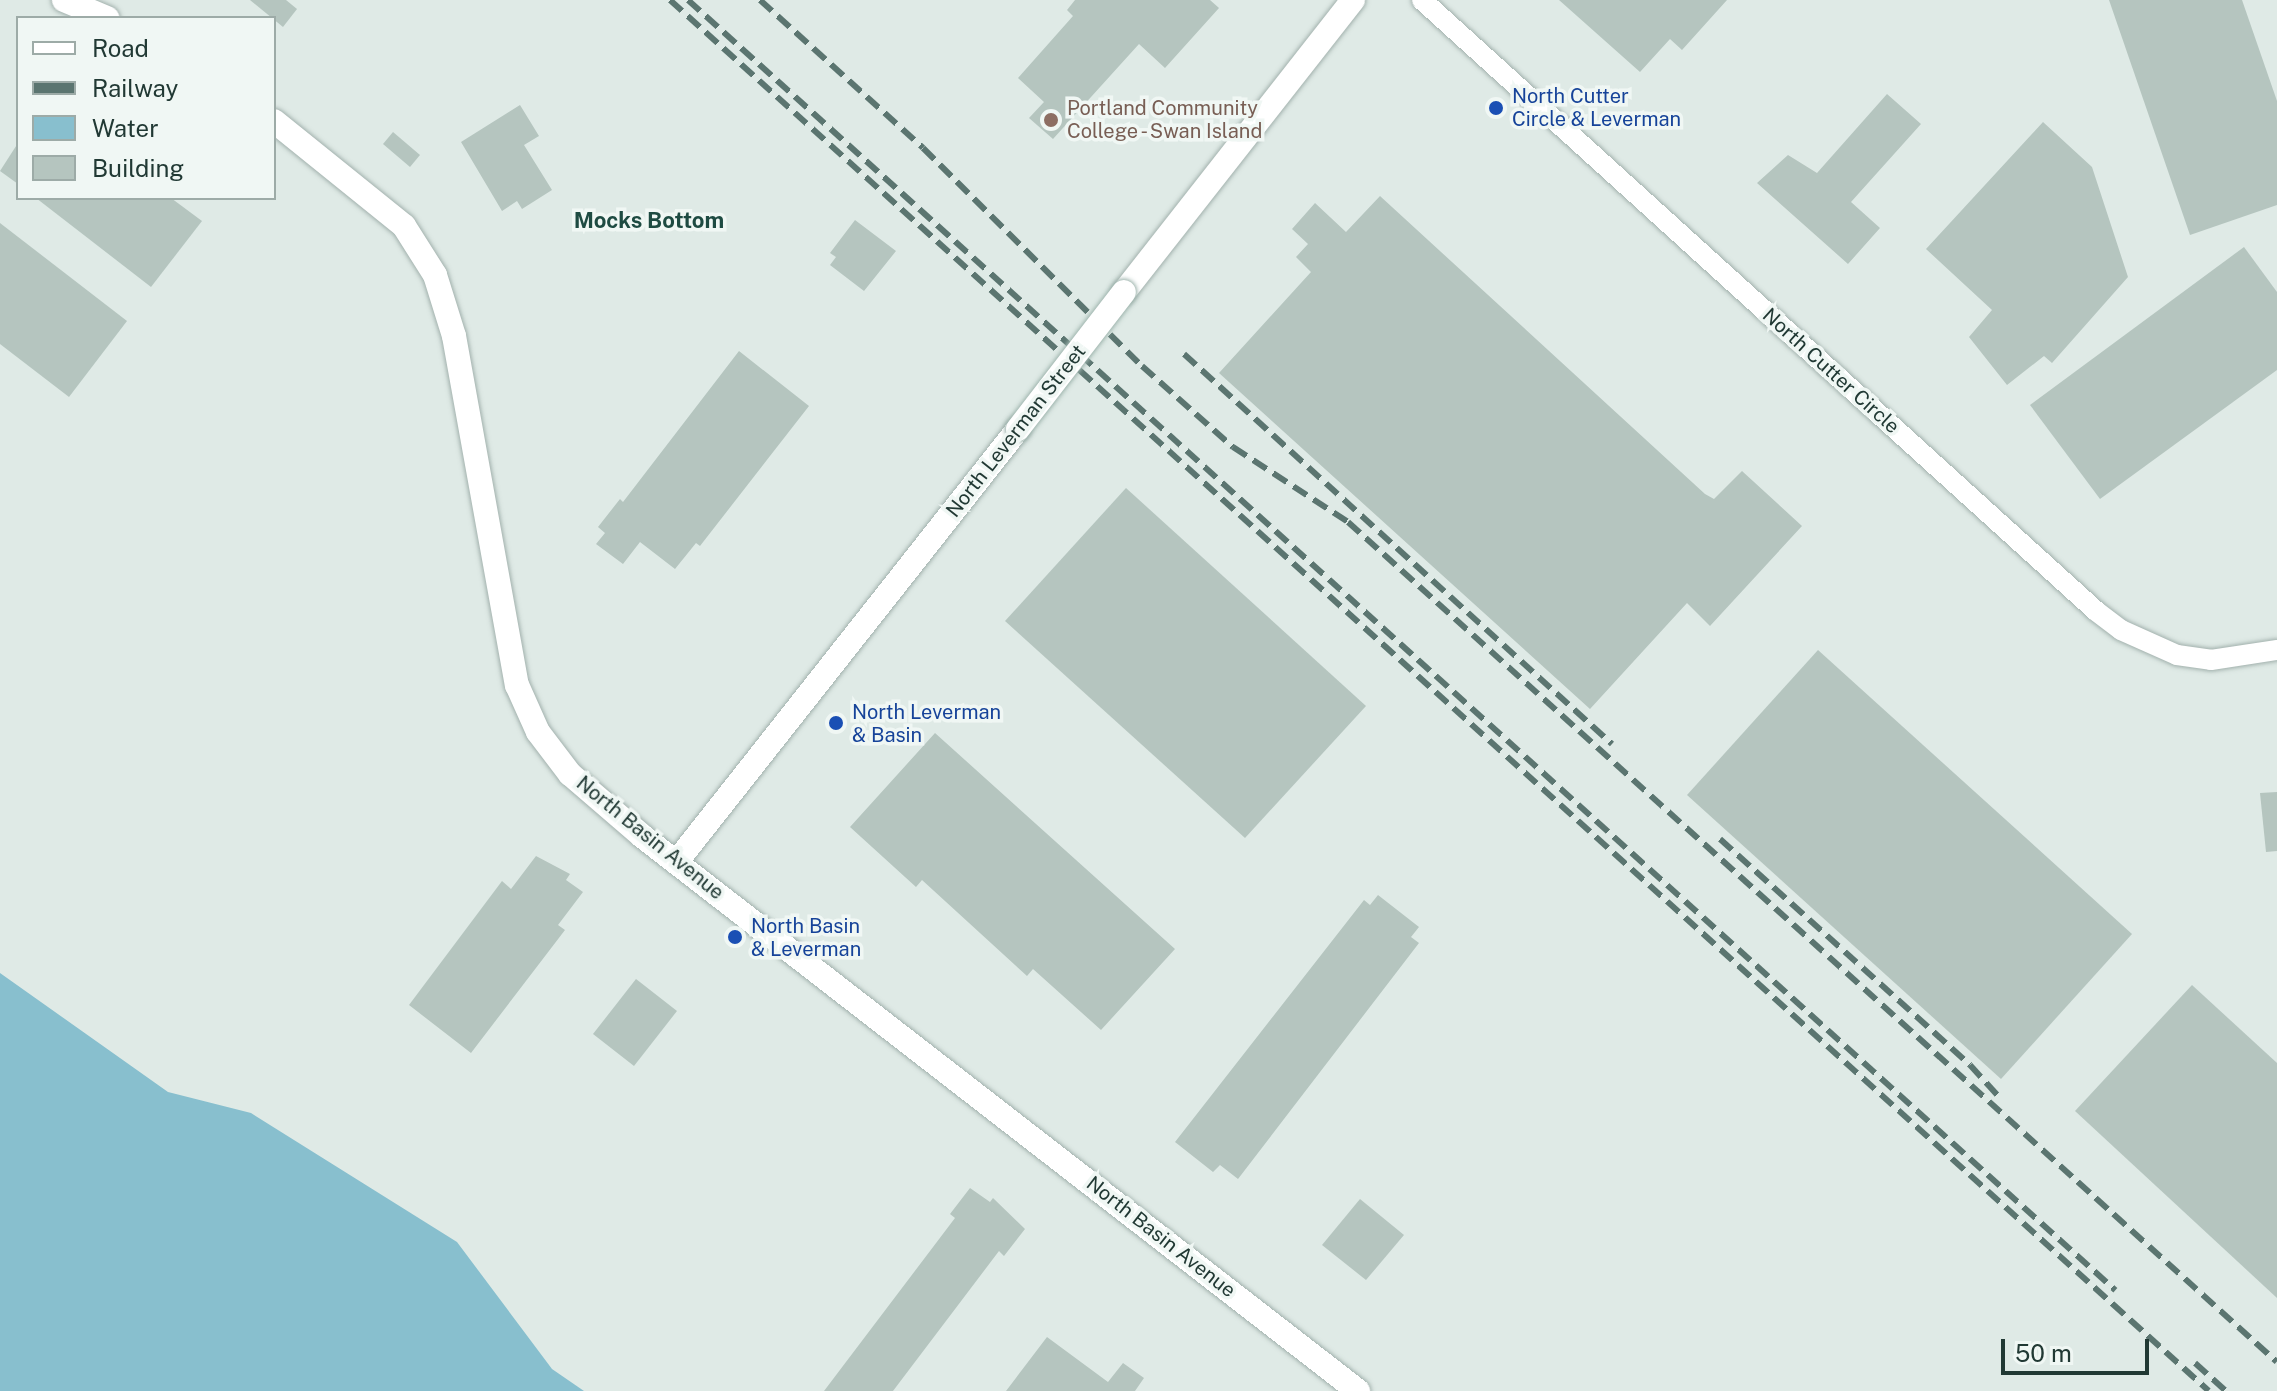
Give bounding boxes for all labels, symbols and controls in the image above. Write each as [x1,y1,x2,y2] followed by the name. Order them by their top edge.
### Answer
[16,16,276,200] legend
[92,34,149,62] text: Road
[92,74,178,102] text: Railway
[1512,84,1681,131] place label: North Cutter Circle & Leverman
[1067,96,1268,143] place label: Portland Community College - Swan Island
[1487,99,1505,117] marker: North Cutter Circle & Leverman
[1042,111,1060,129] marker: Portland Community College - Swan Island
[92,114,159,142] text: Water
[92,154,184,182] text: Building
[574,208,724,234] district label: Mocks Bottom
[1758,303,1904,439] street label: North Cutter Circle
[941,340,1091,522] street label: North Leverman Street
[852,700,1001,747] place label: North Leverman & Basin
[827,714,845,732] marker: North Leverman & Basin
[571,771,729,905] street label: North Basin Avenue
[751,914,861,961] place label: North Basin & Leverman
[726,928,744,946] marker: North Basin & Leverman
[1082,1171,1240,1303] street label: North Basin Avenue
[2005,1323,2153,1373] scale bar
[2015,1339,2072,1367] text: 50 m

